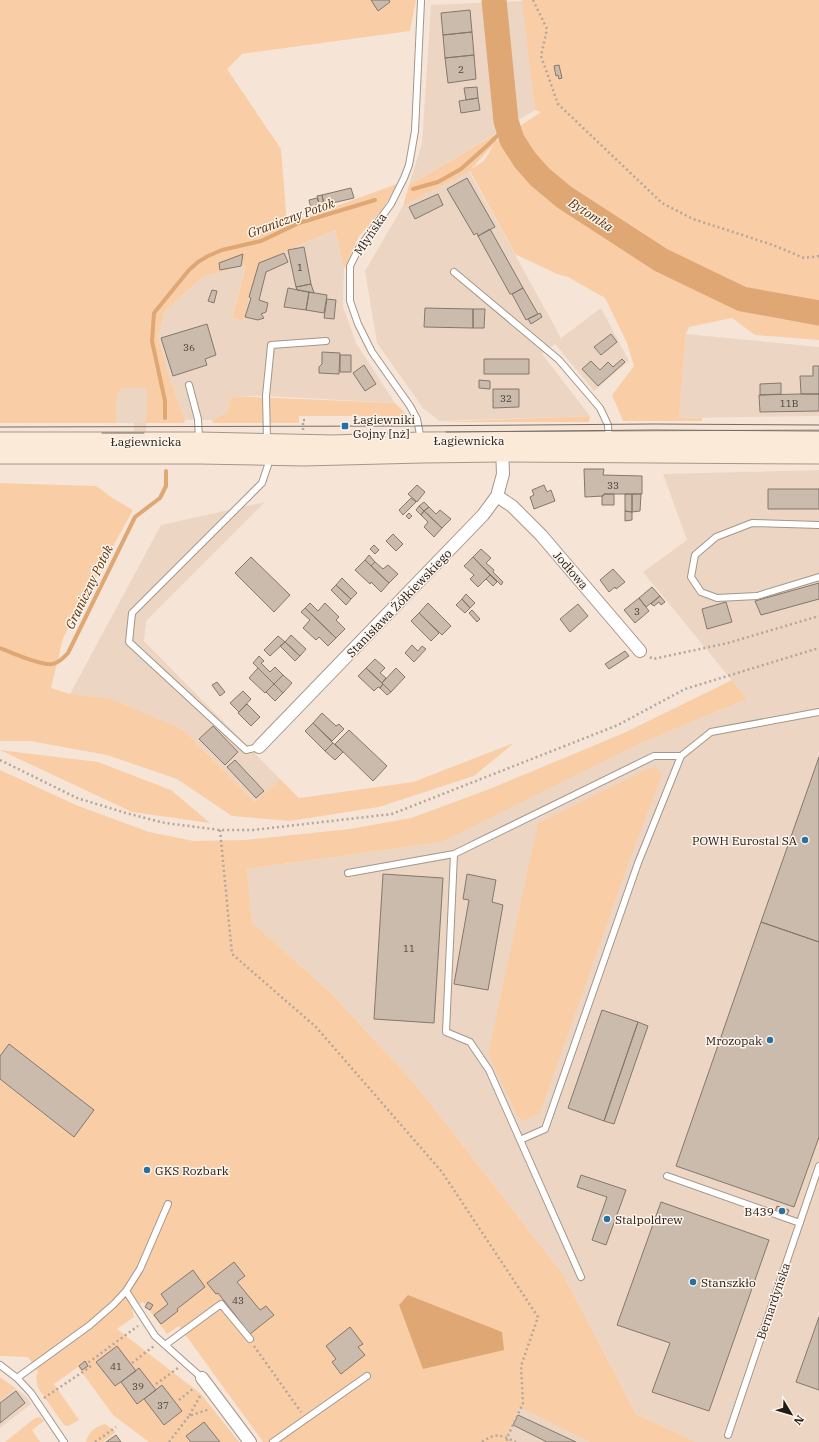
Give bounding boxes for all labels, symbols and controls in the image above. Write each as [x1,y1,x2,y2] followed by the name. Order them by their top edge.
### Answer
[458,63,464,76] house number: 2
[245,194,337,242] water label: Graniczny Potok
[565,194,617,236] water label: Bytomka
[350,210,390,258] street label: Młyńska
[297,261,303,274] house number: 1
[183,341,195,354] house number: 36
[500,392,512,405] house number: 32
[780,397,799,410] house number: 11B
[353,412,415,441] place label: Łagiewniki Gojny [nż]
[340,421,350,431] marker: Łagiewniki Gojny [nż]
[434,433,505,448] street label: Łagiewnicka
[111,434,182,449] street label: Łagiewnicka
[607,479,619,492] house number: 33
[61,542,117,632] water label: Graniczny Potok
[343,546,455,660] street label: Stanisława Żółkiewskiego
[550,548,592,593] street label: Jodłowa
[634,605,640,618] house number: 3
[692,833,798,848] place label: POWH Eurostal SA
[800,835,810,845] marker: POWH Eurostal SA
[403,942,415,955] house number: 11
[706,1033,762,1048] place label: Mrozopak
[765,1035,775,1045] marker: Mrozopak
[155,1163,229,1178] place label: GKS Rozbark
[142,1165,152,1175] marker: GKS Rozbark
[744,1204,774,1219] place label: B439
[777,1206,787,1216] marker: B439
[615,1212,683,1227] place label: Stalpoldrew
[602,1214,612,1224] marker: Stalpoldrew
[753,1260,793,1341] street label: Bernardyńska
[701,1275,756,1290] place label: Stanszkło
[688,1277,698,1287] marker: Stanszkło
[232,1294,244,1307] house number: 43
[110,1360,122,1373] house number: 41
[132,1380,144,1393] house number: 39
[771,1394,811,1434] north arrow
[157,1399,169,1412] house number: 37
[791,1412,807,1428] text: N

